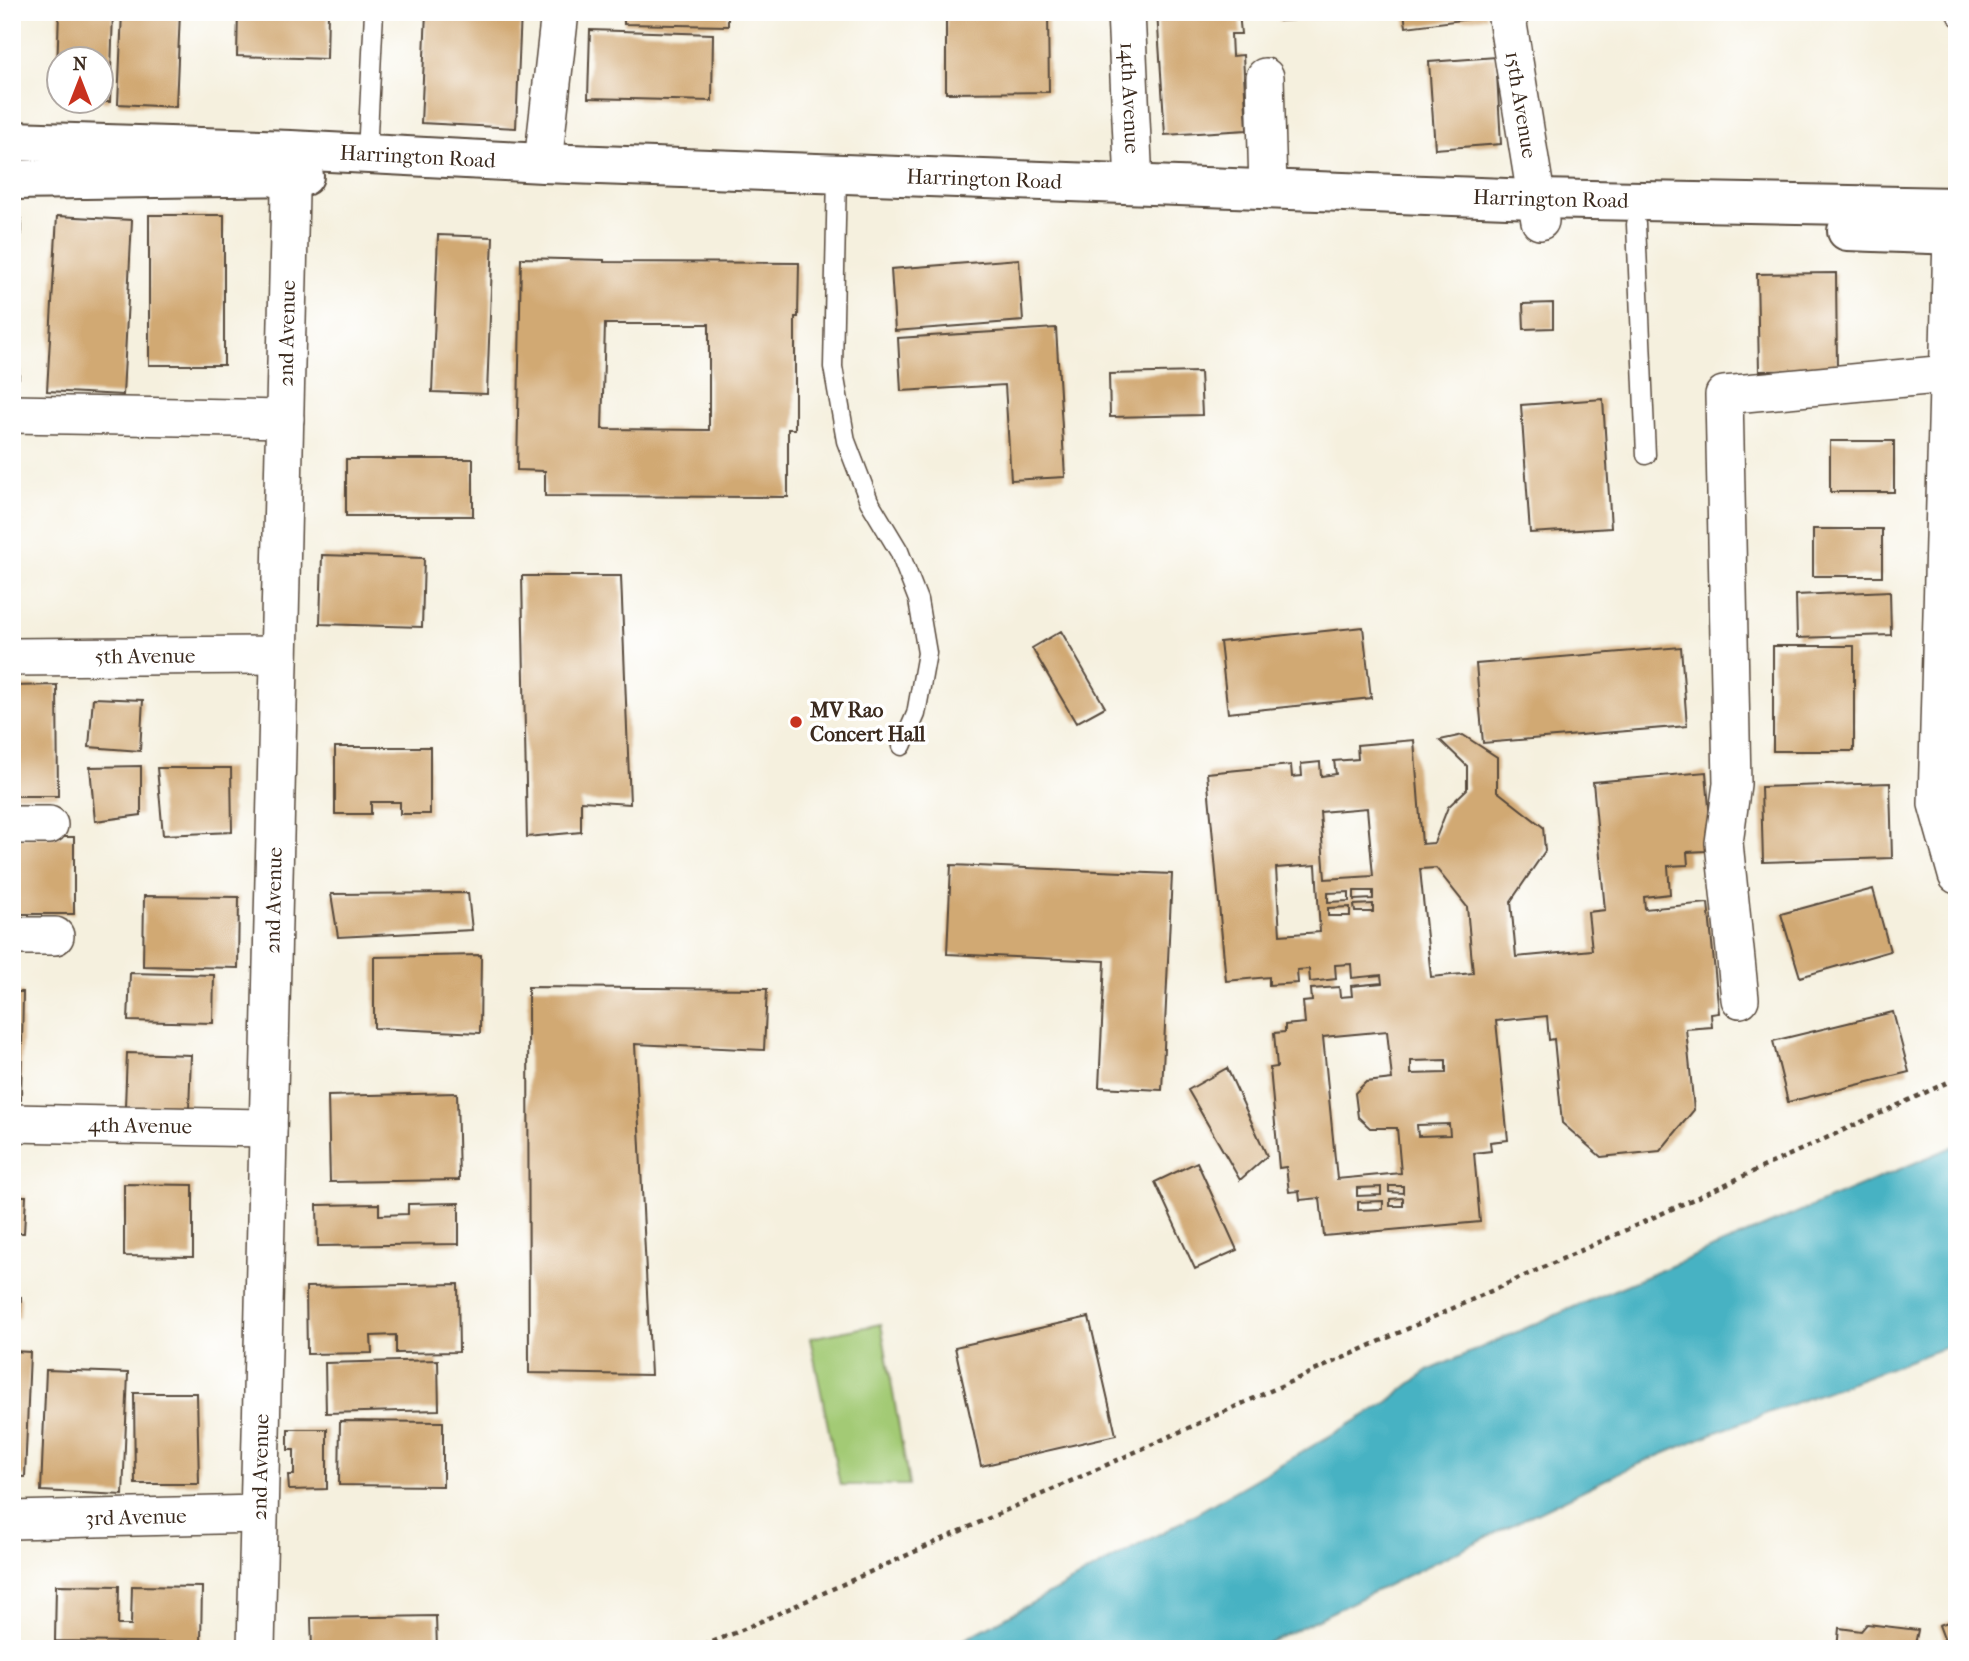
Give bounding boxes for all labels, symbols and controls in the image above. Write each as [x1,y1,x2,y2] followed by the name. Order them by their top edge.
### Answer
[1115,42,1145,154] street label: 14th Avenue
[46,46,116,116] north arrow
[1501,49,1542,160] street label: 15th Avenue
[73,53,88,75] text: N
[339,141,497,173] street label: Harrington Road
[906,164,1063,194] street label: Harrington Road
[1473,185,1629,213] street label: Harrington Road
[273,280,300,387] street label: 2nd Avenue
[95,644,195,668] street label: 5th Avenue
[809,698,926,746] place label: MV Rao Concert Hall
[788,714,804,730] marker: MV Rao Concert Hall
[260,847,287,954] street label: 2nd Avenue
[88,1112,192,1139] street label: 4th Avenue
[247,1413,273,1521] street label: 2nd Avenue
[85,1504,187,1530] street label: 3rd Avenue

